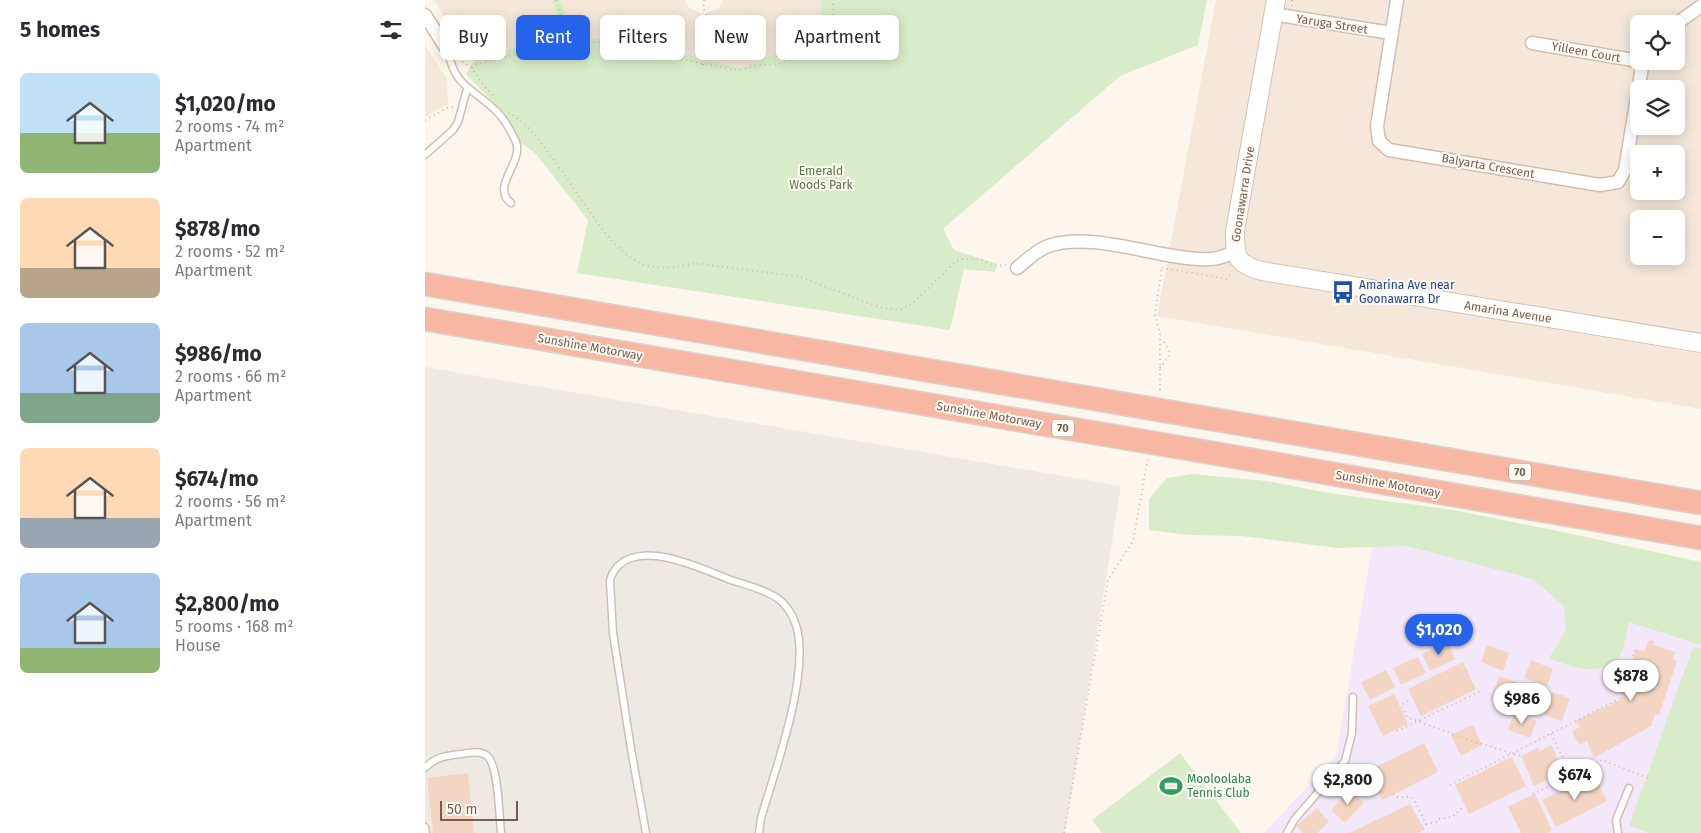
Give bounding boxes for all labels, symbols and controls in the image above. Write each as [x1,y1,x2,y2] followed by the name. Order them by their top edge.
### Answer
[1295,11,1369,37] street label: Yaruga Street
[440,15,506,60] chip: Buy
[516,15,590,60] chip: Rent
[600,15,685,60] chip: Filters
[695,15,766,60] chip: New
[776,15,899,60] chip: Apartment
[1630,15,1685,265] map controls
[1630,15,1685,70] button: locate
[377,16,405,44] icon: filters
[20,17,100,43] text: 5 homes
[1550,39,1622,65] street label: Yilleen Court
[1630,80,1685,135] button: layers
[175,91,276,117] text: $1,020/mo
[60,93,120,153] icon: home
[175,117,284,136] text: 2 rooms · 74 m²
[175,136,252,155] text: Apartment
[1229,145,1257,243] street label: Goonawarra Drive
[1630,145,1685,200] button: +
[1440,151,1536,181] street label: Balyarta Crescent
[789,164,854,192] park label: Emerald Woods Park
[1630,210,1685,265] button: −
[175,216,260,242] text: $878/mo
[60,218,120,278] icon: home
[175,242,285,261] text: 2 rooms · 52 m²
[175,261,252,280] text: Apartment
[1359,278,1455,306] place label: Amarina Ave near Goonawarra Dr
[1330,279,1356,305] bus stop icon: Amarina Ave near Goonawarra Dr
[1463,298,1553,326] street label: Amarina Avenue
[536,331,644,363] street label: Sunshine Motorway
[175,341,262,367] text: $986/mo
[60,343,120,403] icon: home
[175,367,286,386] text: 2 rooms · 66 m²
[175,386,252,405] text: Apartment
[935,399,1043,431] street label: Sunshine Motorway
[1052,419,1074,436] road number: 70
[1509,464,1531,481] road number: 70
[175,466,259,492] text: $674/mo
[60,468,120,528] icon: home
[1334,468,1442,500] street label: Sunshine Motorway
[175,492,286,511] text: 2 rooms · 56 m²
[175,511,252,530] text: Apartment
[175,591,279,617] text: $2,800/mo
[60,593,120,653] icon: home
[1398,614,1480,656] pin: $1,020
[175,617,294,636] text: 5 rooms · 168 m²
[1416,620,1462,639] text: $1,020
[175,636,221,655] text: House
[1601,660,1661,702] pin: $878
[1614,666,1648,685] text: $878
[1492,682,1552,725] pin: $986
[1504,689,1540,708] text: $986
[1545,758,1605,801] pin: $674
[1307,764,1389,806] pin: $2,800
[1558,765,1592,784] text: $674
[1324,770,1372,789] text: $2,800
[1187,772,1251,800] place label: Mooloolaba Tennis Club
[1158,773,1184,799] sports icon: Mooloolaba Tennis Club
[440,798,517,821] scale bar
[447,801,478,818] text: 50 m

